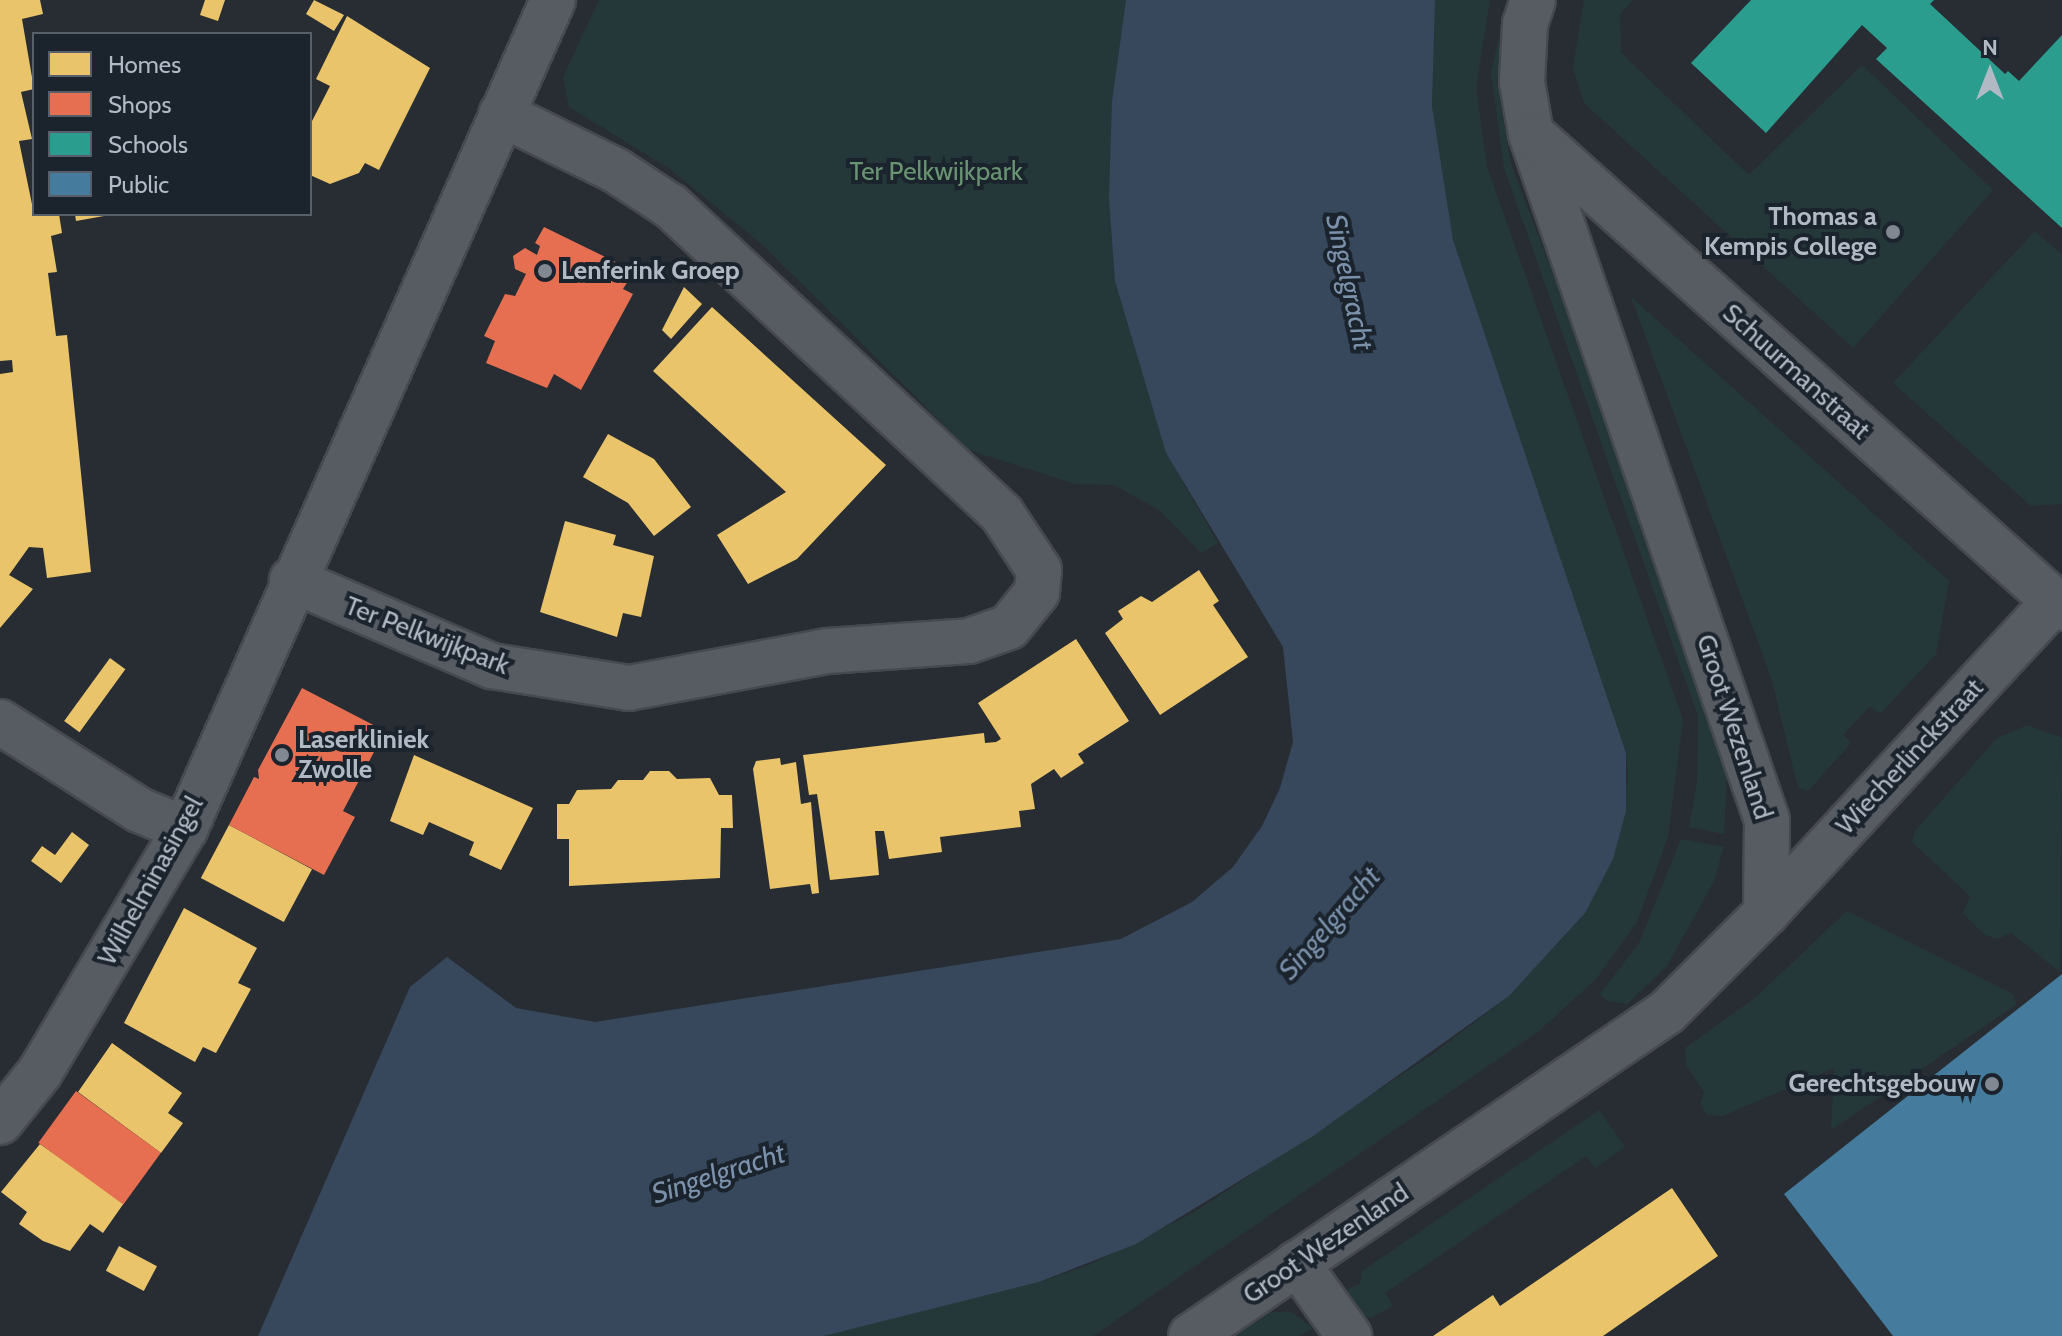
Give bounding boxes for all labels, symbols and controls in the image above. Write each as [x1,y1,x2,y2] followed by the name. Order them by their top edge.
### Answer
[32,32,312,216] legend
[1950,32,2030,112] north arrow
[1982,34,1998,61] text: N
[108,50,181,79] text: Homes
[108,90,171,119] text: Shops
[108,130,188,159] text: Schools
[849,156,1023,188] park label: Ter Pelkwijkpark
[108,170,169,199] text: Public
[1704,201,1877,262] place label: Thomas a Kempis College
[1319,211,1381,353] water label: Singelgracht
[1884,223,1902,241] marker: Thomas a Kempis College
[561,255,740,287] place label: Lenferink Groep
[536,262,554,280] marker: Lenferink Groep
[1716,298,1876,446] street label: Schuurmanstraat
[341,590,513,682] street label: Ter Pelkwijkpark
[1689,631,1779,823] street label: Groot Wezenland
[1830,673,1990,841] street label: Wiecherlinckstraat
[298,724,429,786] place label: Laserkliniek Zwolle
[273,746,291,764] marker: Laserkliniek Zwolle
[92,791,210,971] street label: Wilhelminasingel
[1271,860,1387,986] water label: Singelgracht
[1789,1068,1976,1100] place label: Gerechtsgebouw
[1983,1075,2001,1093] marker: Gerechtsgebouw
[647,1136,789,1210] water label: Singelgracht
[1237,1177,1415,1311] street label: Groot Wezenland

